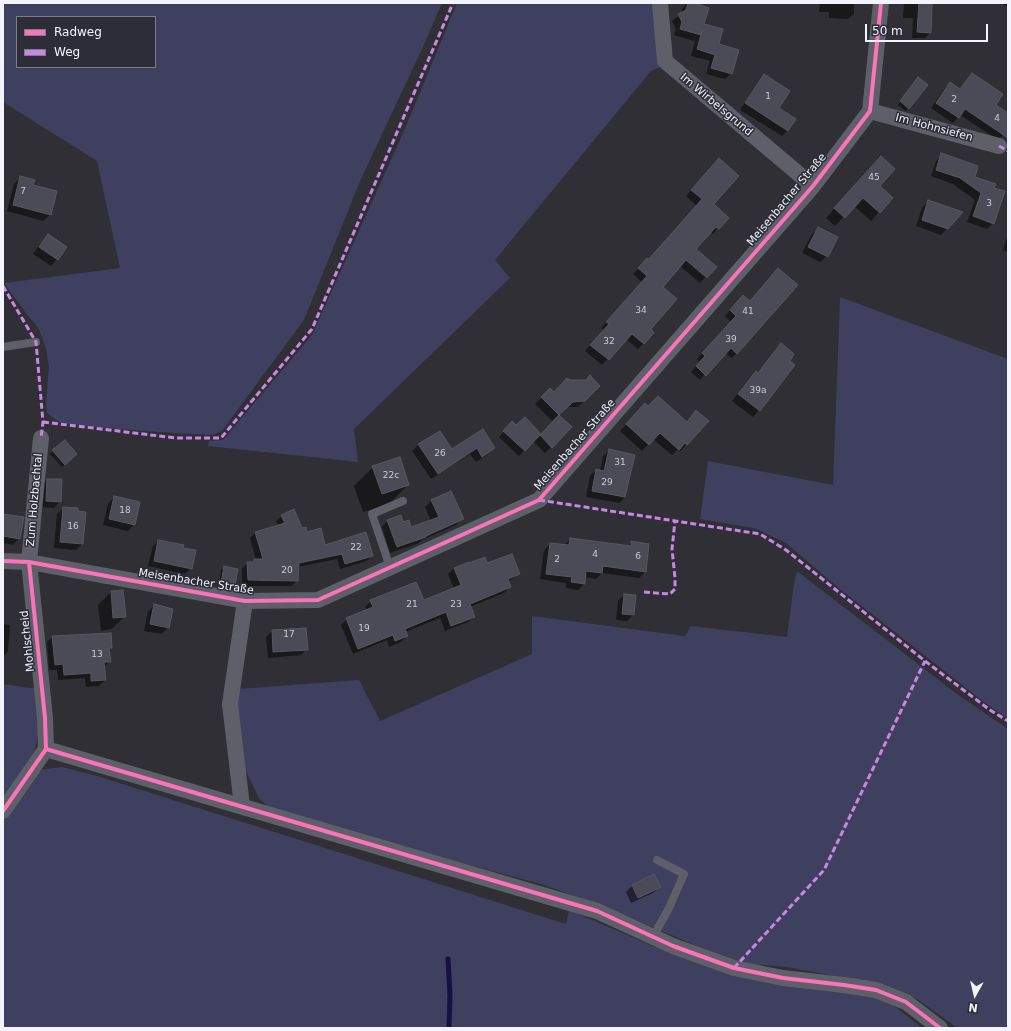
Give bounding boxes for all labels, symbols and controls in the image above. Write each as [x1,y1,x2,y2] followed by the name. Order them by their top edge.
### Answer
[16,16,156,68] legend
[867,16,990,42] scale bar
[872,24,903,38] text: 50 m
[54,25,102,39] text: Radweg
[54,45,80,59] text: Weg
[677,71,755,139] street label: Im Wirbelsgrund
[765,92,771,102] house number: 1
[951,95,957,105] house number: 2
[894,111,974,145] street label: Im Hohnsiefen
[994,114,1000,124] house number: 4
[744,151,830,249] street label: Meisenbacher Straße
[868,173,880,183] house number: 45
[20,187,26,197] house number: 7
[986,199,992,209] house number: 3
[635,306,647,316] house number: 34
[742,307,754,317] house number: 41
[725,335,737,345] house number: 39
[603,337,615,347] house number: 32
[750,386,766,396] house number: 39a
[532,397,618,493] street label: Meisenbacher Straße
[434,449,446,459] house number: 26
[24,453,46,547] street label: Zum Holzbachtal
[614,458,626,468] house number: 31
[383,471,399,481] house number: 22c
[601,478,613,488] house number: 29
[119,506,131,516] house number: 18
[67,522,79,532] house number: 16
[350,543,362,553] house number: 22
[592,550,598,560] house number: 4
[635,552,641,562] house number: 6
[554,555,560,565] house number: 2
[137,566,255,598] street label: Meisenbacher Straße
[281,566,293,576] house number: 20
[406,600,418,610] house number: 21
[450,600,462,610] house number: 23
[18,610,38,672] street label: Mohlscheid
[358,624,370,634] house number: 19
[283,630,295,640] house number: 17
[91,650,103,660] house number: 13
[955,975,995,1015] north arrow
[968,1000,979,1014] text: N

